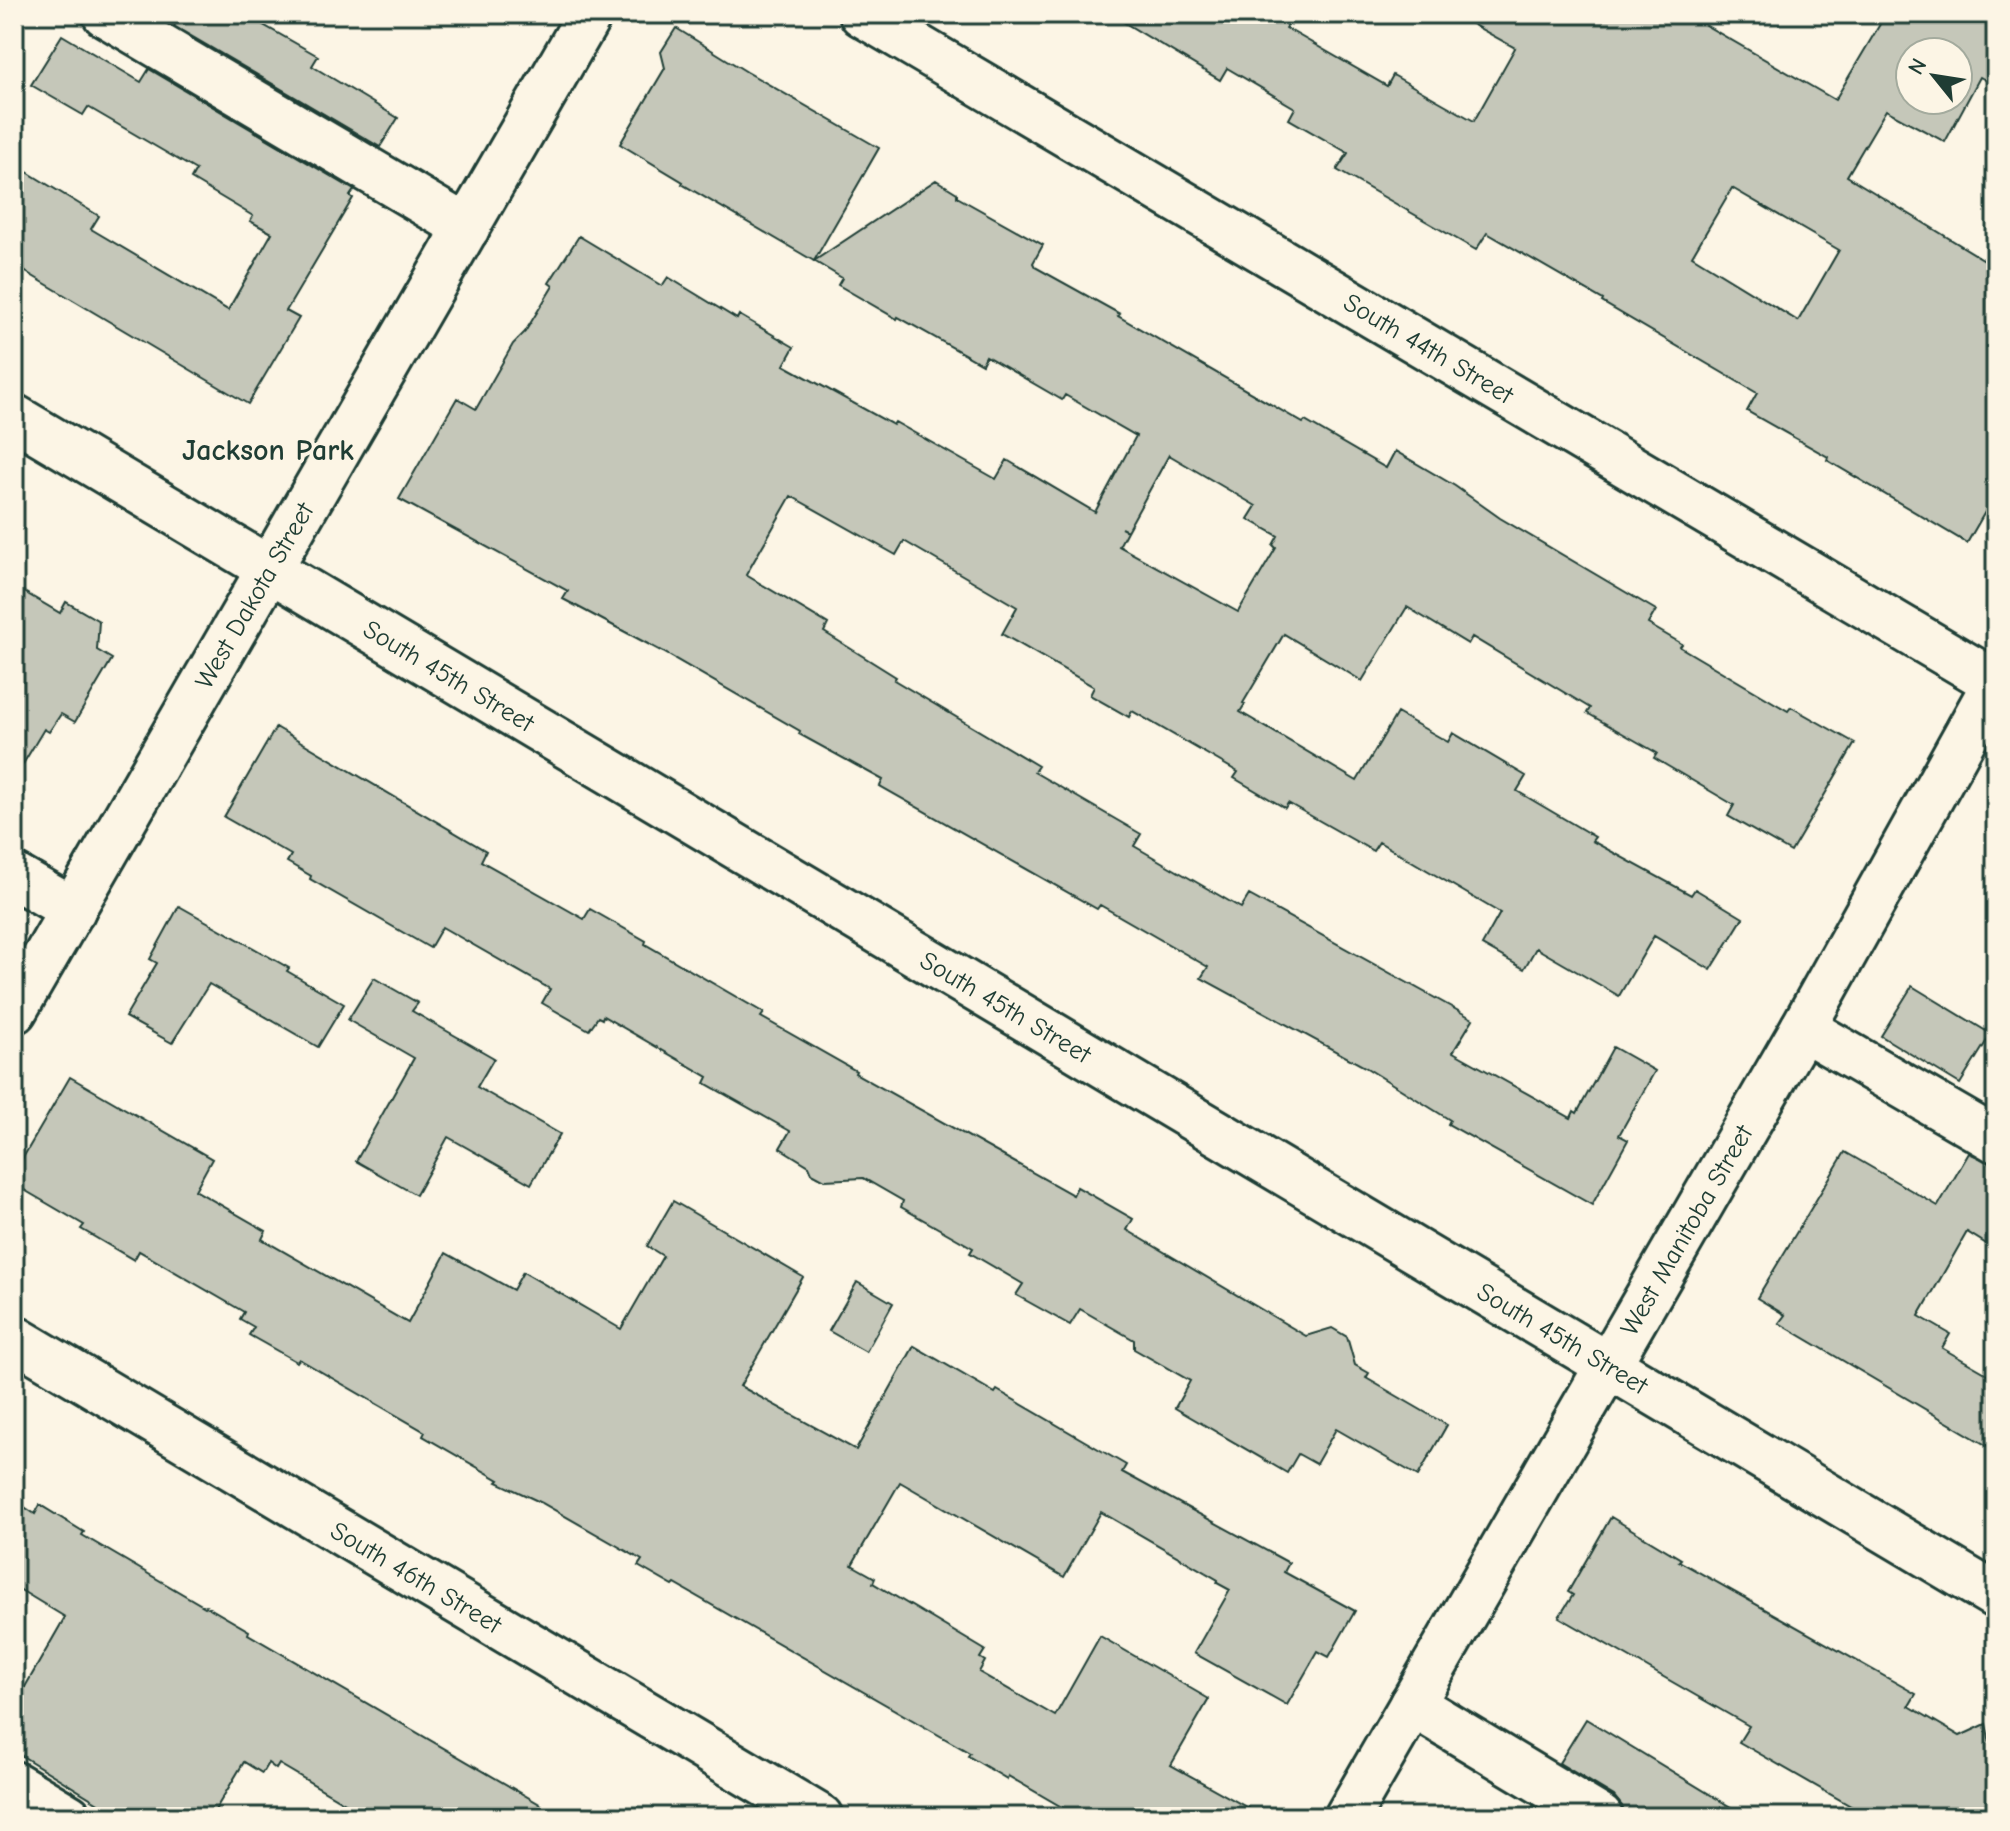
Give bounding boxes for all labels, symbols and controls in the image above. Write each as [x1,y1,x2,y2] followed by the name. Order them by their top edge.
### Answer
[1894,36,1974,116] north arrow
[1903,54,1932,79] text: N
[1338,288,1520,412] street label: South 44th Street
[182,433,354,468] district label: Jackson Park
[189,496,321,694] street label: West Dakota Street
[358,614,540,740] street label: South 45th Street
[915,946,1097,1071] street label: South 45th Street
[1615,1119,1760,1341] street label: West Manitoba Street
[1471,1277,1654,1402] street label: South 45th Street
[325,1516,508,1641] street label: South 46th Street

